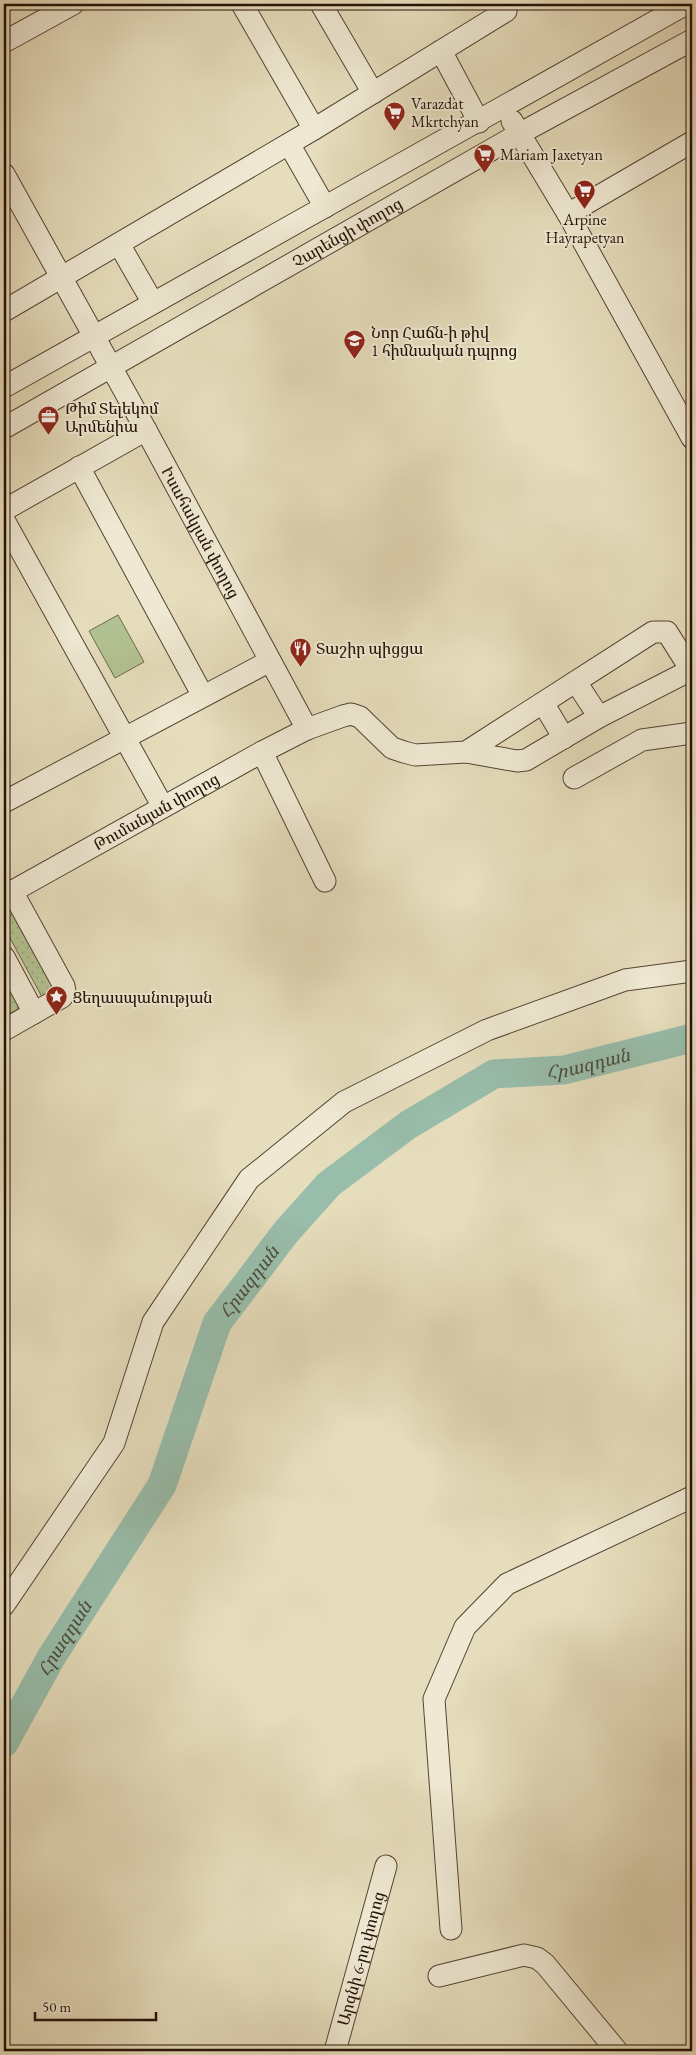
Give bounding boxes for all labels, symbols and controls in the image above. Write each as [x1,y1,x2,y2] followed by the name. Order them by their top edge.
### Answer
[411,93,480,132] place label: Varazdat Mkrtchyan
[383,100,407,131] supermarket icon: Varazdat Mkrtchyan
[472,142,496,173] supermarket icon: Mariam Jaxetyan
[500,144,603,165] place label: Mariam Jaxetyan
[573,178,597,209] supermarket icon: Arpine Hayrapetyan
[288,192,406,272] street label: Չարենցի փողոց
[545,209,625,248] place label: Arpine Hayrapetyan
[371,322,517,361] place label: Նոր Հաճն-ի թիվ 1 հիմնական դպրոց
[343,329,367,360] school or university icon: Նոր Հաճն-ի թիվ 1 հիմնական դպրոց
[65,398,159,437] place label: Թիմ Տելեկոմ Արմենիա
[37,405,61,436] office icon: Թիմ Տելեկոմ Արմենիա
[157,463,245,602] street label: Իսահակյան փողոց
[288,636,312,667] restaurant icon: Տաշիր պիցցա
[316,638,423,659] place label: Տաշիր պիցցա
[89,768,223,855] street label: Թումանյան փողոց
[45,985,69,1016] place icon: Ցեղասպանության
[73,987,213,1008] place label: Ցեղասպանության
[546,1042,633,1082] water label: Հրազդան
[214,1240,284,1322] water label: Հրազդան
[32,1596,97,1680] water label: Հրազդան
[332,1889,389,2028] street label: Արզնի 6-րդ փողոց
[35,1990,156,2022] scale bar
[42,1997,71,2016] text: 50 m

